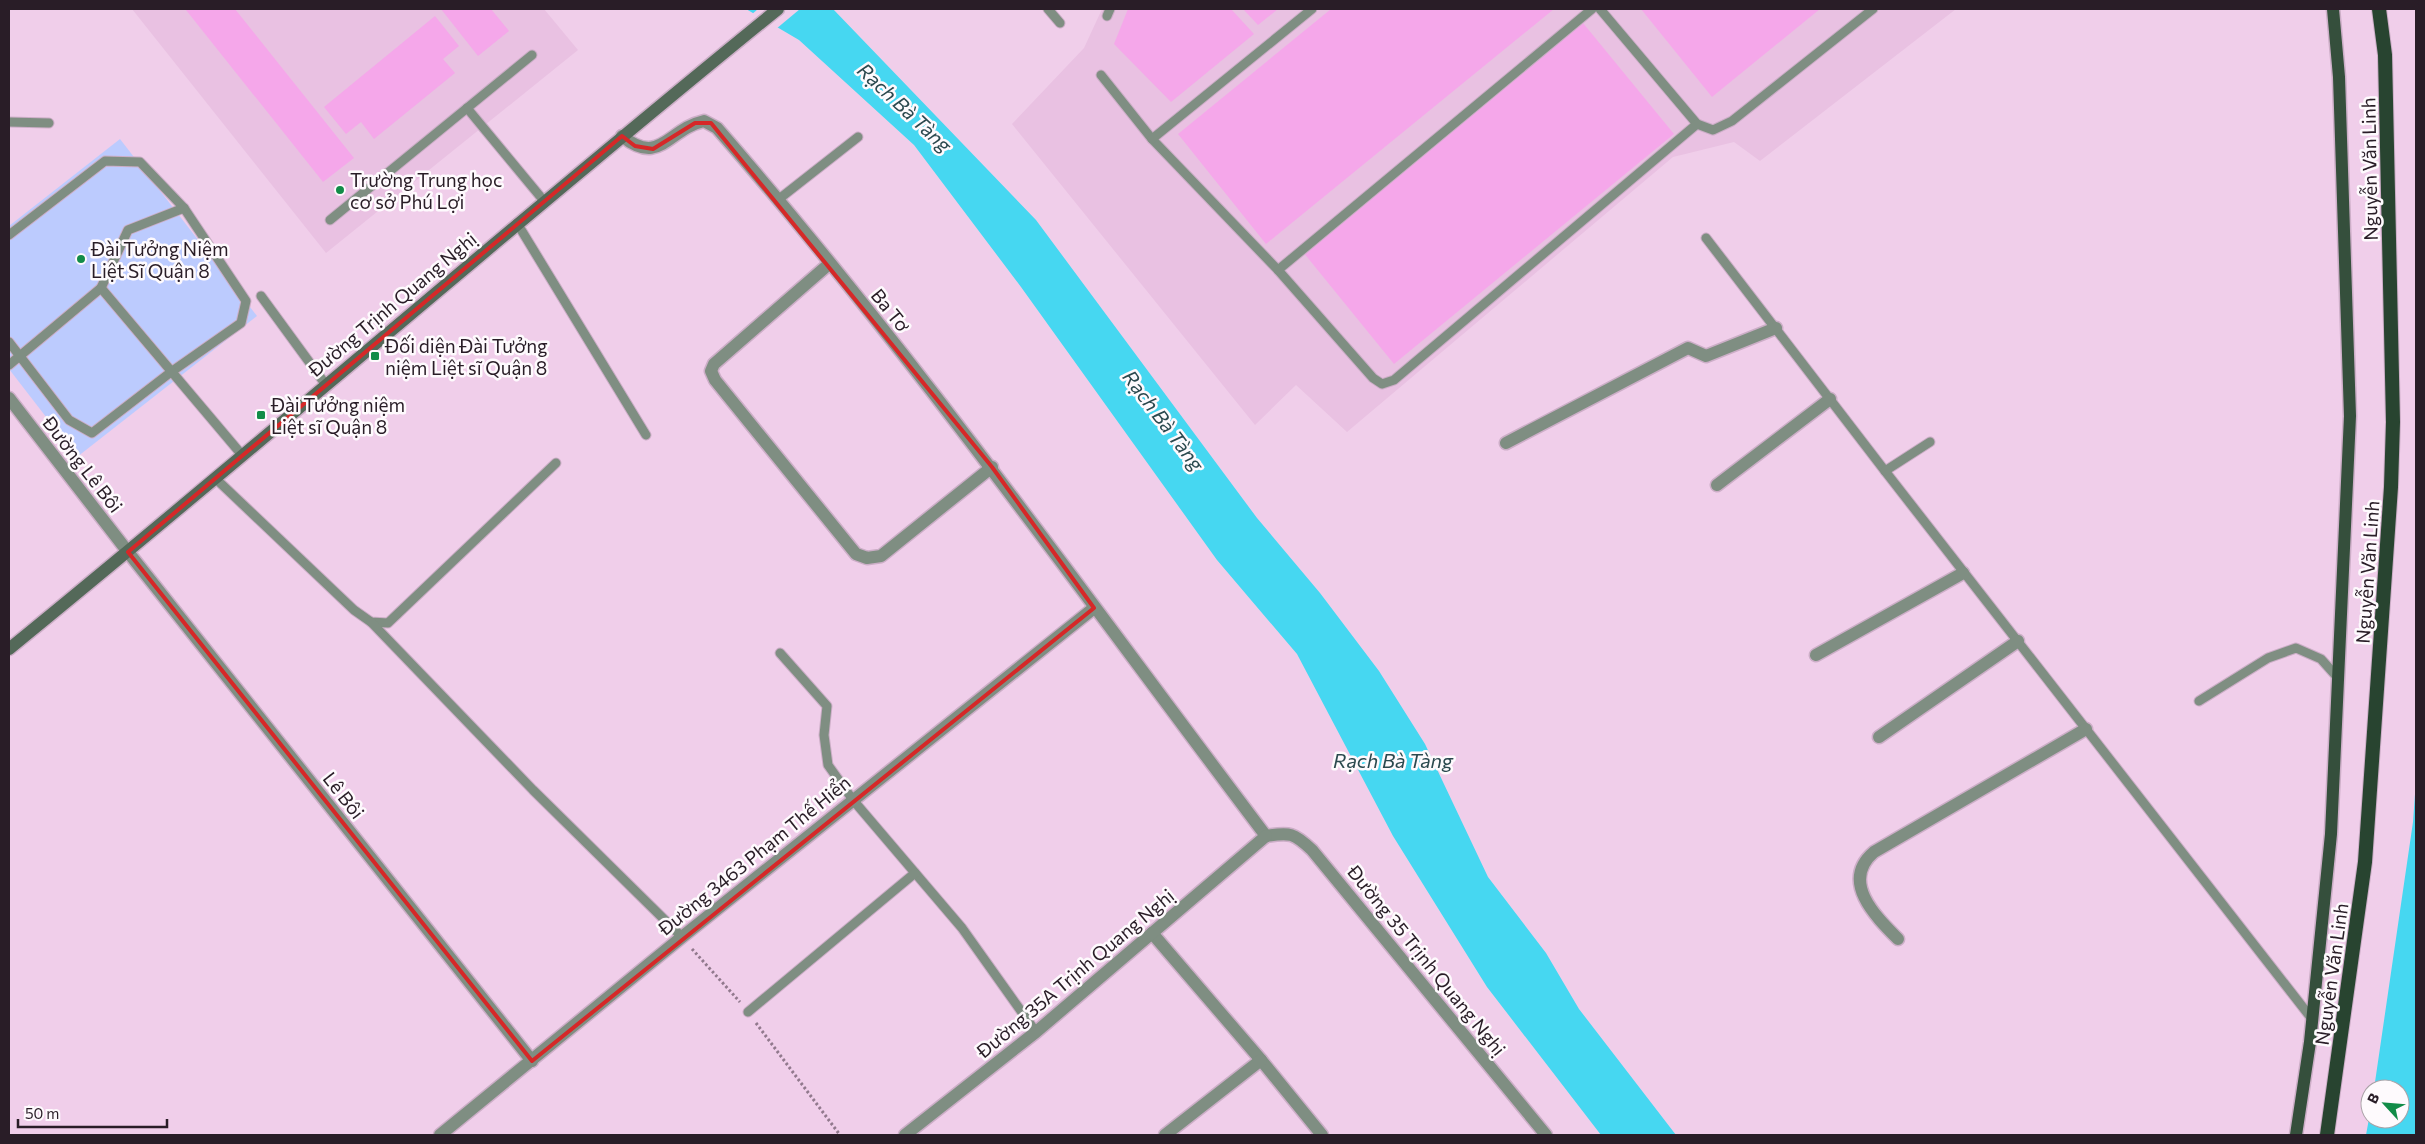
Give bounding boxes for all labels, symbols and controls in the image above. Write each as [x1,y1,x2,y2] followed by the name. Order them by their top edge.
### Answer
[853,57,958,157] water label: Rạch Bà Tàng
[2356,97,2382,241] street label: Nguyễn Văn Linh
[350,168,502,213] place label: Trường Trung học cơ sở Phú Lợi
[334,184,346,196] marker: Trường Trung học cơ sở Phú Lợi
[302,227,481,382] street label: Đường Trịnh Quang Nghị
[90,237,229,282] place label: Đài Tưởng Niệm Liệt Sĩ Quận 8
[75,253,87,265] marker: Đài Tưởng Niệm Liệt Sĩ Quận 8
[867,284,916,337] street label: Ba Tơ
[384,334,547,379] place label: Đối diện Đài Tưởng niệm Liệt sĩ Quận 8
[369,350,381,362] marker: Đối diện Đài Tưởng niệm Liệt sĩ Quận 8
[1118,365,1210,476] water label: Rạch Bà Tàng
[270,393,405,438] place label: Đài Tưởng niệm Liệt sĩ Quận 8
[255,409,267,421] marker: Đài Tưởng niệm Liệt sĩ Quận 8
[38,410,128,517] street label: Đường Lê Bôi
[2351,500,2383,644] street label: Nguyễn Văn Linh
[1333,748,1454,772] water label: Rạch Bà Tàng
[319,767,369,823] street label: Lê Bôi
[652,770,855,940] street label: Đường 3463 Phạm Thế Hiển
[1343,859,1511,1060] street label: Đường 35 Trịnh Quang Nghị
[971,884,1178,1063] street label: Đường 35A Trịnh Quang Nghị
[2310,901,2352,1047] street label: Nguyễn Văn Linh
[2360,1079,2410,1129] north arrow
[2363,1090,2383,1106] text: B
[18,1096,166,1128] scale bar
[25,1104,59,1122] text: 50 m

